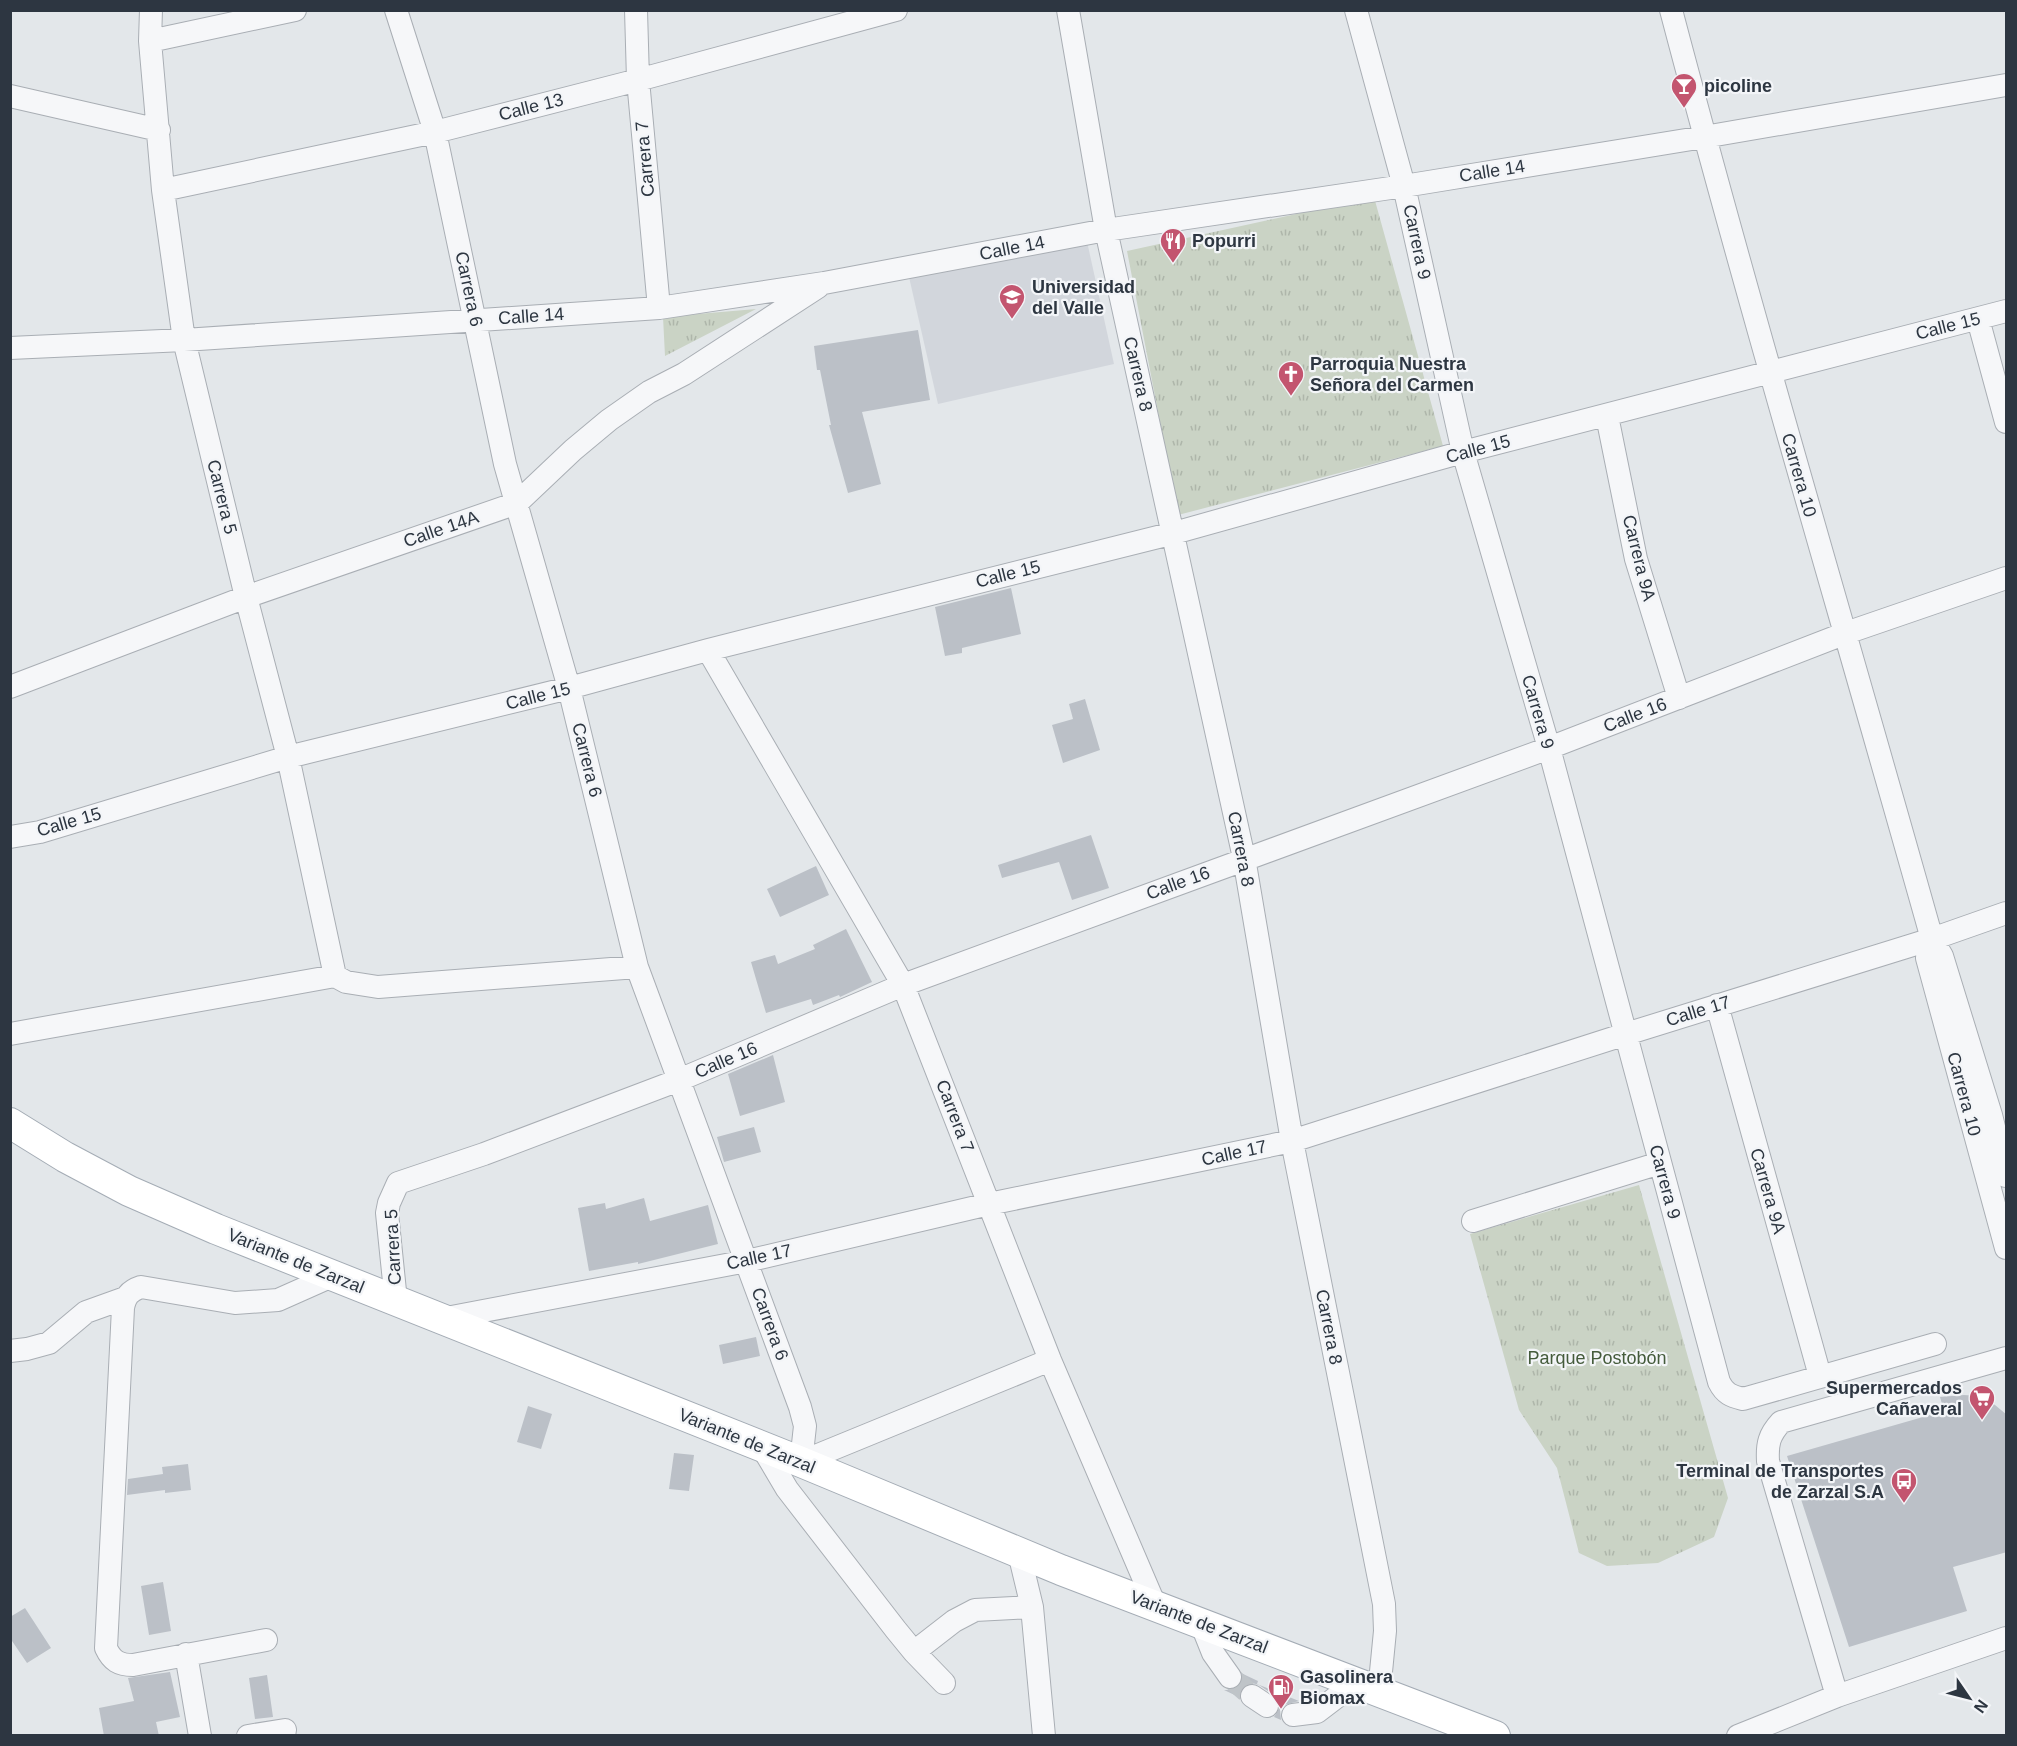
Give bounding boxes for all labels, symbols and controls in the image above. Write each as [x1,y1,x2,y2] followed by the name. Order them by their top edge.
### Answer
[1669,71,1699,109] bar icon: picoline
[1704,76,1772,96] place label: picoline
[497,89,565,125] street label: Calle 13
[632,120,658,198] street label: Carrera 7
[1458,156,1526,186] street label: Calle 14
[1399,203,1435,281] street label: Carrera 9
[1158,226,1188,264] restaurant icon: Popurri
[1192,231,1256,251] place label: Popurri
[978,232,1046,264] street label: Calle 14
[451,250,487,328] street label: Carrera 6
[1032,277,1135,318] place label: Universidad del Valle
[997,282,1027,320] school or university icon: Universidad del Valle
[497,304,565,328] street label: Calle 14
[1914,308,1982,344] street label: Calle 15
[1120,335,1156,413] street label: Carrera 8
[1310,354,1474,395] place label: Parroquia Nuestra Señora del Carmen
[1276,359,1306,397] church icon: Parroquia Nuestra Señora del Carmen
[1444,431,1512,467] street label: Calle 15
[1778,431,1820,519] street label: Carrera 10
[203,458,241,536] street label: Carrera 5
[401,507,481,551] street label: Calle 14A
[1619,513,1659,603] street label: Carrera 9A
[974,556,1042,592] street label: Calle 15
[1518,673,1558,751] street label: Carrera 9
[504,678,572,714] street label: Calle 15
[1601,694,1669,736] street label: Calle 16
[568,721,606,799] street label: Carrera 6
[34,803,104,841] street label: Calle 15
[1224,810,1258,888] street label: Carrera 8
[1144,862,1212,904] street label: Calle 16
[1663,992,1733,1030] street label: Calle 17
[692,1038,760,1082] street label: Calle 16
[1943,1050,1985,1138] street label: Carrera 10
[932,1077,978,1155] street label: Carrera 7
[1200,1136,1268,1170] street label: Calle 17
[1646,1143,1684,1221] street label: Carrera 9
[1746,1146,1790,1236] street label: Carrera 9A
[381,1209,405,1285] street label: Carrera 5
[225,1224,367,1298] street label: Variante de Zarzal
[725,1240,793,1274] street label: Calle 17
[748,1285,792,1363] street label: Carrera 6
[1312,1288,1346,1366] street label: Carrera 8
[1527,1348,1667,1368] park label: Parque Postobón
[1826,1378,1962,1419] place label: Supermercados Cañaveral
[1967,1383,1997,1421] supermarket icon: Supermercados Cañaveral
[676,1404,818,1478] street label: Variante de Zarzal
[1676,1461,1884,1502] place label: Terminal de Transportes de Zarzal S.A
[1889,1466,1919,1504] bus stop icon: Terminal de Transportes de Zarzal S.A
[1127,1587,1271,1657] street label: Variante de Zarzal
[1300,1667,1394,1708] place label: Gasolinera Biomax
[1939,1668,1999,1728] north arrow
[1266,1672,1296,1710] fuel station icon: Gasolinera Biomax
[1971,1697,1991,1716] text: N

